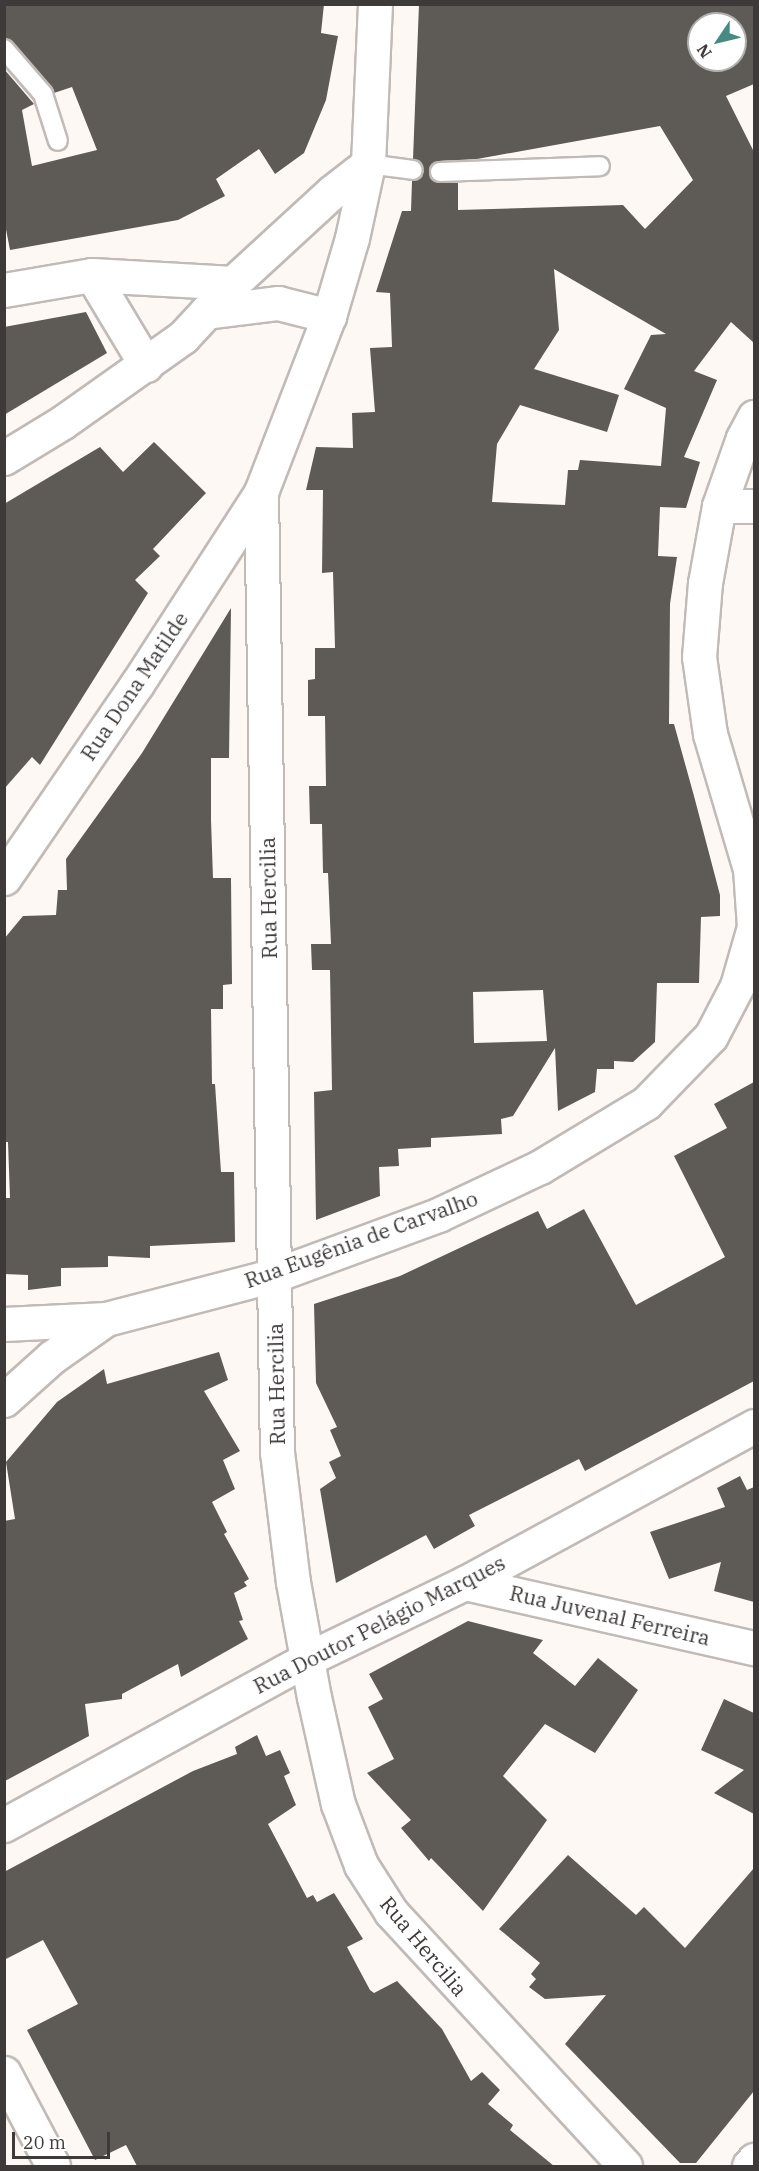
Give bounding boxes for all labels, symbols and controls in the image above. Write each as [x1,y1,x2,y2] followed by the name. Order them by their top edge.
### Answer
[687,12,747,72] north arrow
[692,40,716,62] text: N
[75,607,193,765] street label: Rua Dona Matilde
[254,837,282,959] street label: Rua Hercilia
[241,1185,481,1293] street label: Rua Eugênia de Carvalho
[262,1323,290,1445] street label: Rua Hercilia
[249,1549,509,1699] street label: Rua Doutor Pelágio Marques
[507,1580,713,1650] street label: Rua Juvenal Ferreira
[375,1891,473,2001] street label: Rua Hercilia
[15,2120,112,2158] scale bar
[23,2131,66,2154] text: 20 m

